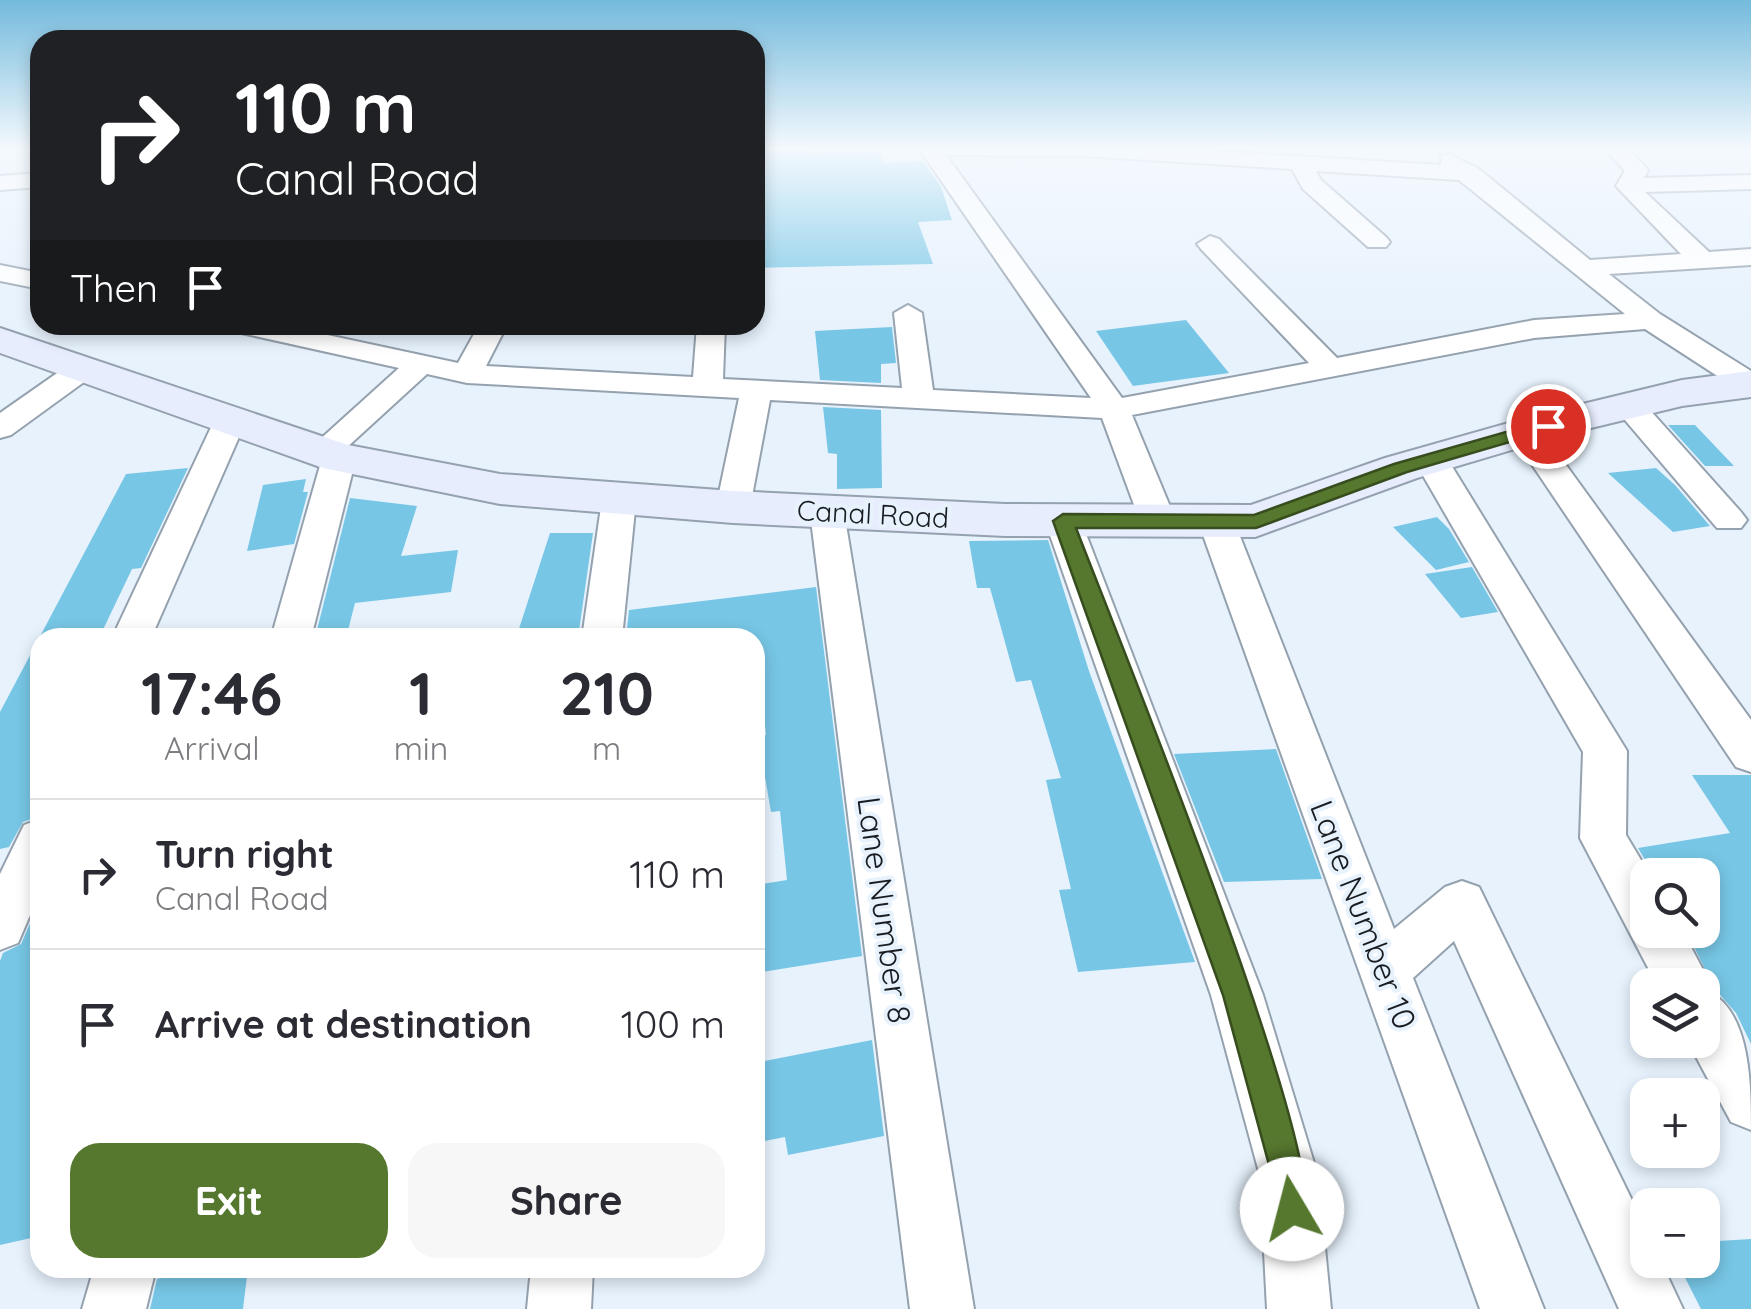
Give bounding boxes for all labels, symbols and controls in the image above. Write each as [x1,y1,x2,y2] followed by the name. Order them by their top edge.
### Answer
[235,63,417,151] text: 110 m
[70,70,200,200] icon: right
[235,150,479,206] text: Canal Road
[178,260,233,315] icon: arrive
[70,264,158,312] text: Then
[1506,384,1591,469] pin
[1521,399,1576,454] icon: arrive
[796,492,950,535] street label: Canal Road
[141,655,282,730] text: 17:46
[409,655,433,730] text: 1
[559,655,654,730] text: 210
[164,728,260,768] text: Arrival
[394,728,448,768] text: min
[592,728,621,768] text: m
[849,794,921,1026] street label: Lane Number 8
[1302,795,1426,1035] street label: Lane Number 10
[155,830,334,878] text: Turn right
[70,847,125,902] icon: right
[629,850,725,898] text: 110 m
[1630,858,1720,1278] map controls
[1630,858,1720,948] button: search
[155,878,329,918] text: Canal Road
[1630,968,1720,1058] button: layers
[70,997,125,1052] icon: arrive
[155,1000,532,1048] text: Arrive at destination
[621,1000,725,1048] text: 100 m
[1630,1078,1720,1168] button: +
[70,1143,388,1258] button: Exit
[408,1143,725,1258] button: Share
[1240,1157,1344,1261] position arrow
[1630,1188,1720,1278] button: −

